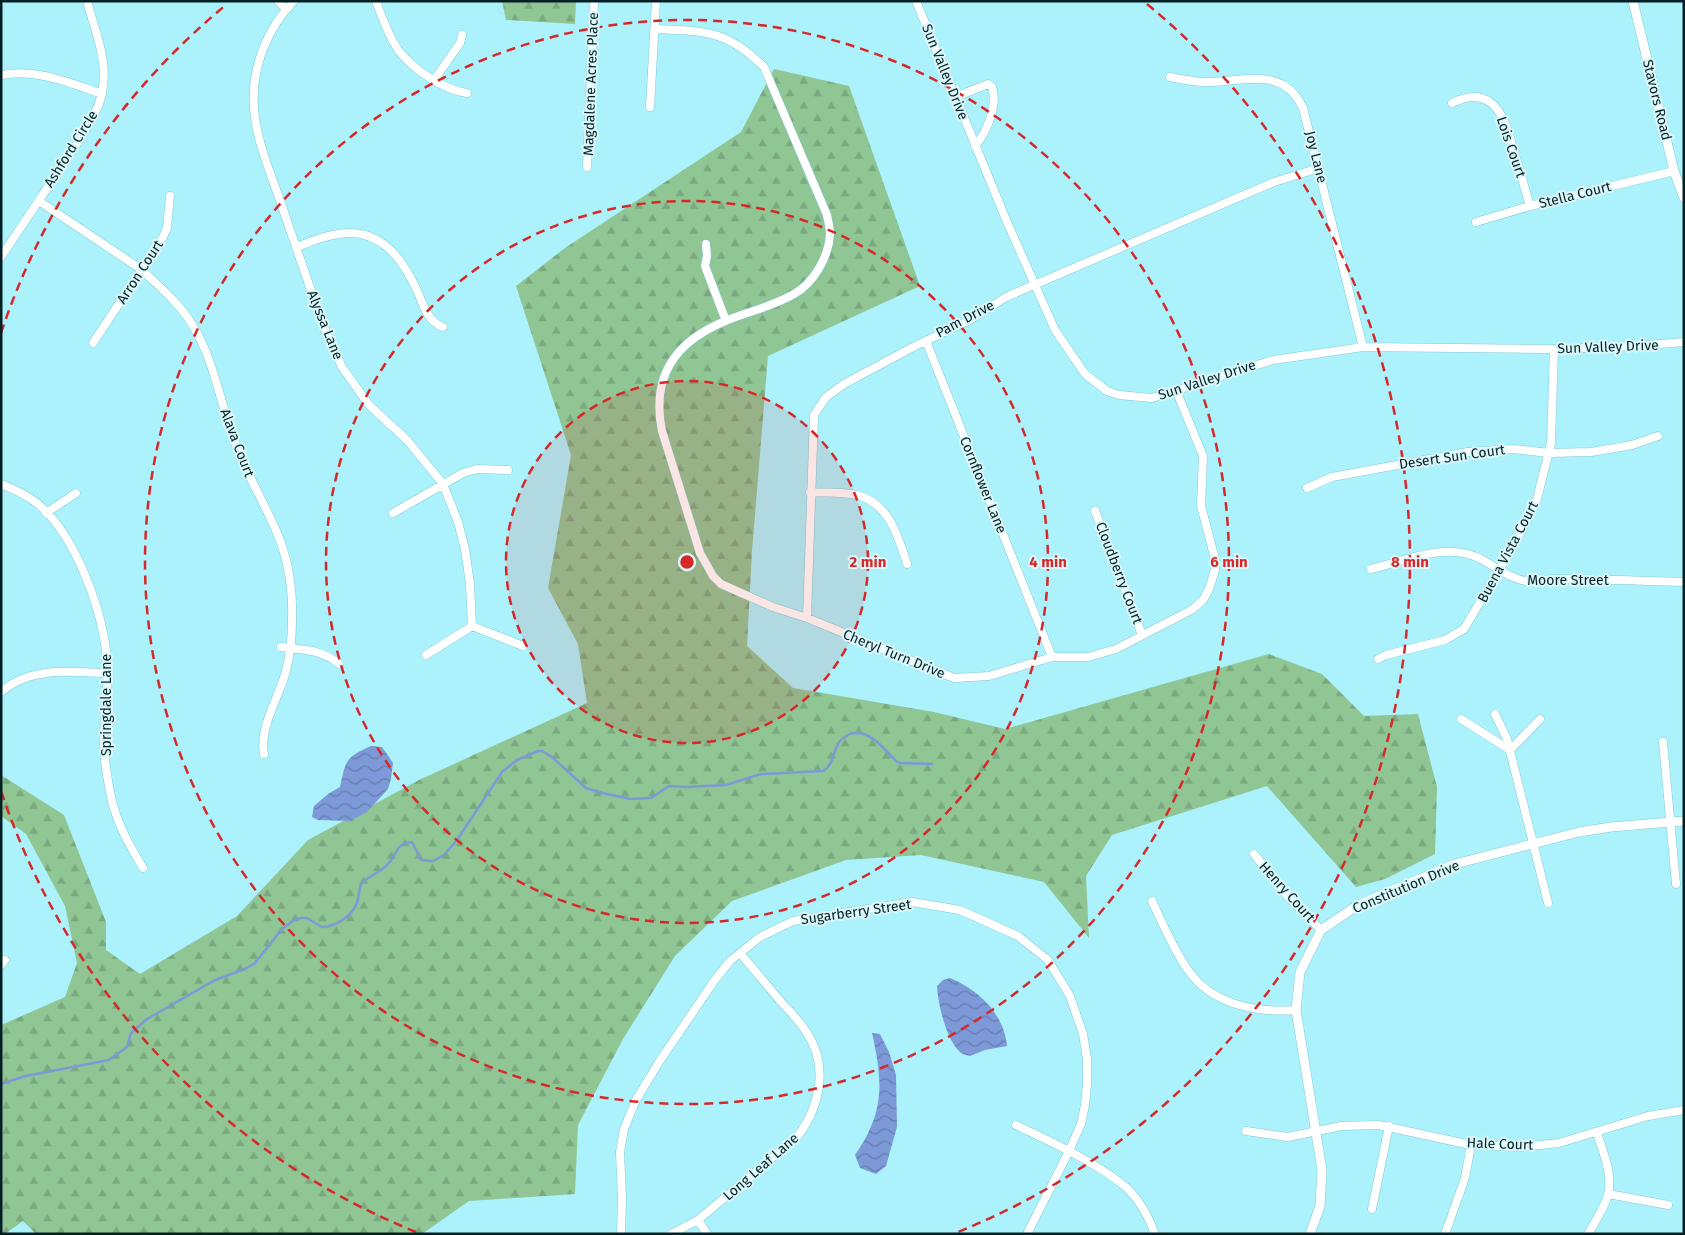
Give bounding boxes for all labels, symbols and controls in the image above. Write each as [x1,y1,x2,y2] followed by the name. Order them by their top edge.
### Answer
[580,12,602,156] street label: Magdalene Acres Place
[918,22,972,122] street label: Sun Valley Drive
[1639,58,1675,142] street label: Stavors Road
[41,107,101,191] street label: Ashford Circle
[1493,114,1530,181] street label: Lois Court
[1301,129,1331,185] street label: Joy Lane
[1537,178,1614,212] street label: Stella Court
[113,236,167,307] street label: Arron Court
[303,288,347,362] street label: Alyssa Lane
[933,297,997,341] street label: Pam Drive
[1557,337,1659,357] street label: Sun Valley Drive
[1156,356,1258,404] street label: Sun Valley Drive
[216,406,258,480] street label: Alava Court
[956,434,1010,536] street label: Cornflower Lane
[1398,441,1507,473] street label: Desert Sun Court
[1474,497,1542,606] street label: Buena Vista Court
[1092,519,1147,627] street label: Cloudberry Court
[678,553,696,571] centre of rings
[850,553,886,571] text: 2 min
[1029,553,1067,571] text: 4 min
[1210,553,1248,571] text: 6 min
[1391,553,1429,571] text: 8 min
[1527,572,1610,589] street label: Moore Street
[840,626,948,682] street label: Cheryl Turn Drive
[98,654,115,756] street label: Springdale Lane
[1350,857,1462,917] street label: Constitution Drive
[1255,858,1319,927] street label: Henry Court
[800,896,913,928] street label: Sugarberry Street
[720,1130,802,1204] street label: Long Leaf Lane
[1466,1134,1535,1154] street label: Hale Court

